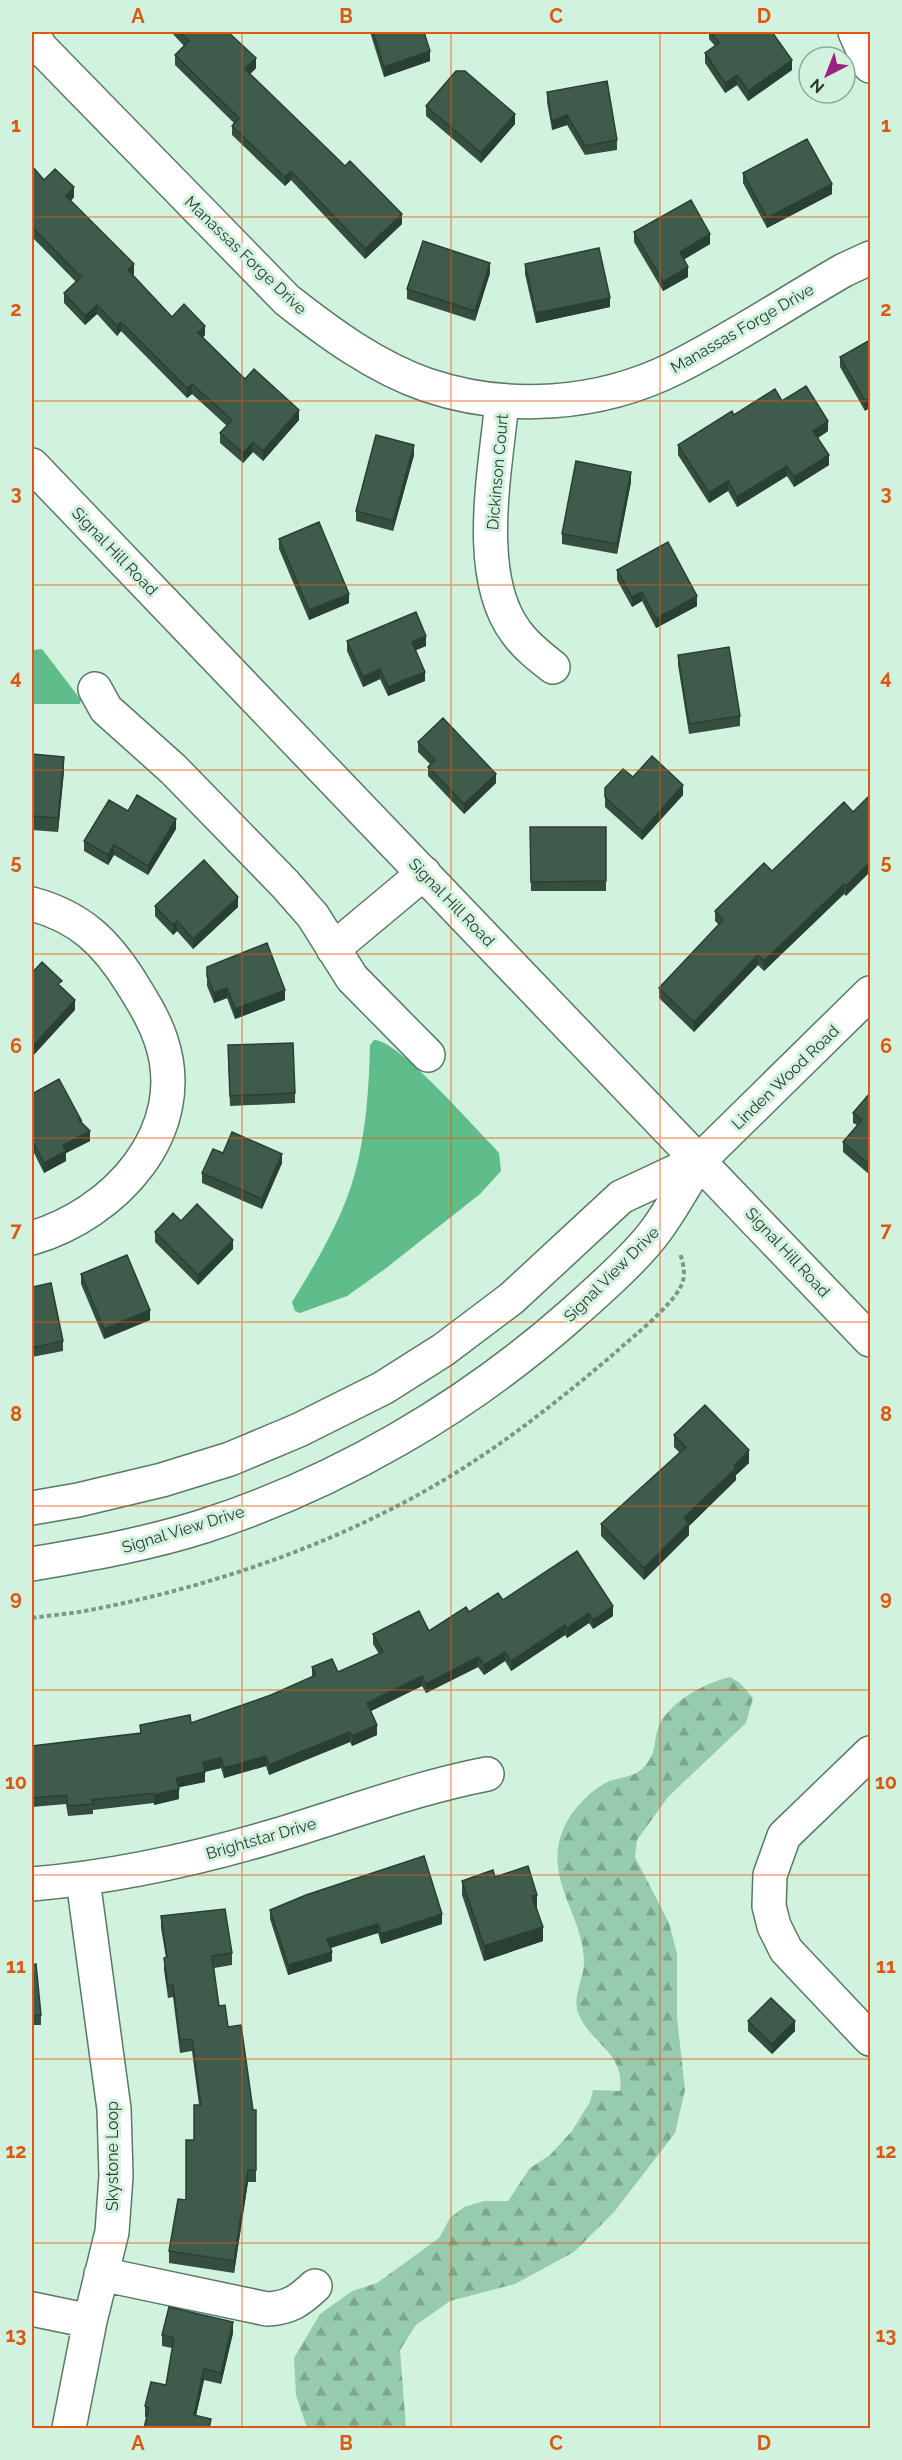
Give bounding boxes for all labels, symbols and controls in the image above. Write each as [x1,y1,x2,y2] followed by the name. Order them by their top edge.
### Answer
[131,4,145,28] text: A
[339,4,353,28] text: B
[549,4,563,28] text: C
[757,4,771,28] text: D
[797,45,857,105] north arrow
[806,75,828,97] text: N
[11,113,21,137] text: 1
[881,113,891,137] text: 1
[181,192,311,318] street label: Manassas Forge Drive
[667,280,817,377] street label: Manassas Forge Drive
[10,297,22,321] text: 2
[880,297,892,321] text: 2
[483,412,512,531] street label: Dickinson Court
[10,481,22,505] text: 3
[880,481,892,505] text: 3
[68,503,161,599] street label: Signal Hill Road
[10,665,22,689] text: 4
[880,665,892,689] text: 4
[10,850,22,874] text: 5
[880,850,892,874] text: 5
[405,854,498,950] street label: Signal Hill Road
[728,1021,843,1133] street label: Linden Wood Road
[10,1034,22,1058] text: 6
[880,1034,892,1058] text: 6
[741,1204,834,1301] street label: Signal Hill Road
[10,1218,22,1242] text: 7
[880,1218,892,1242] text: 7
[560,1223,663,1326] street label: Signal View Drive
[10,1402,22,1426] text: 8
[880,1402,892,1426] text: 8
[120,1502,247,1557] street label: Signal View Drive
[10,1586,22,1610] text: 9
[880,1586,892,1610] text: 9
[5,1770,27,1794] text: 10
[875,1770,897,1794] text: 10
[204,1814,318,1863] street label: Brightstar Drive
[6,1954,26,1978] text: 11
[876,1954,896,1978] text: 11
[103,2101,122,2211] street label: Skystone Loop
[5,2139,27,2163] text: 12
[875,2139,897,2163] text: 12
[5,2323,27,2347] text: 13
[875,2323,897,2347] text: 13
[131,2431,145,2455] text: A
[339,2431,353,2455] text: B
[549,2431,563,2455] text: C
[757,2431,771,2455] text: D

